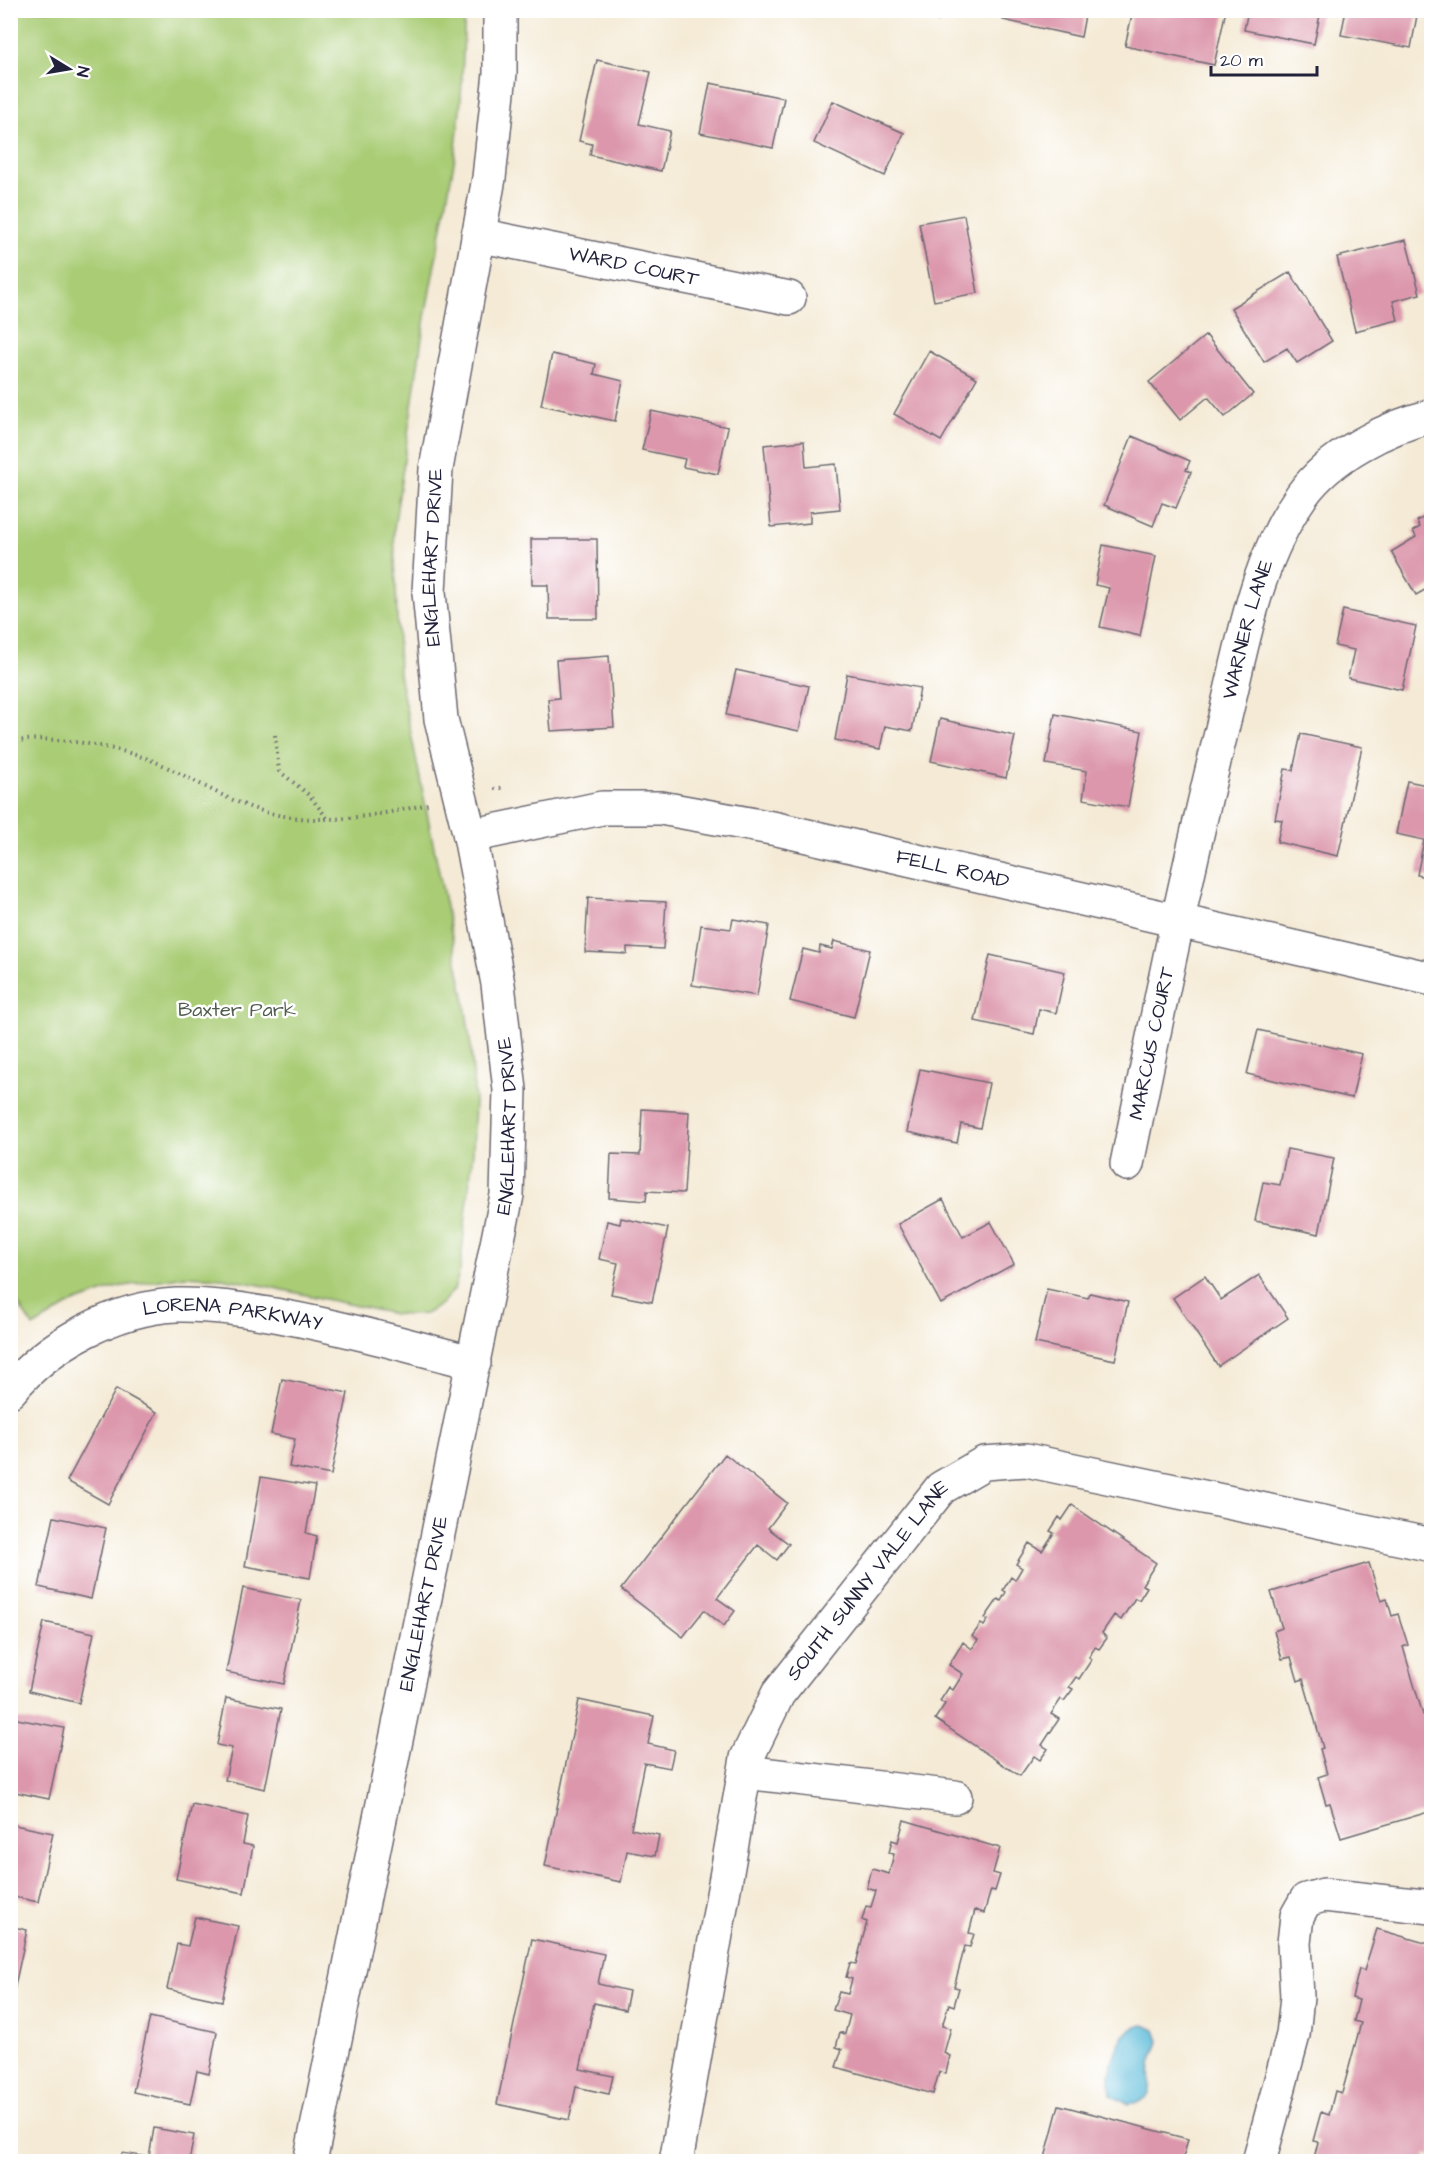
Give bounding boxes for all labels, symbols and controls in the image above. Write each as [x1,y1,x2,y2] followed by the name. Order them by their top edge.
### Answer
[39,39,99,99] north arrow
[1211,39,1318,77] scale bar
[1220,48,1263,73] text: 20 m
[71,65,94,79] text: N
[566,240,702,294] street label: WARD COURT
[415,467,450,648] street label: ENGLEHART DRIVE
[1216,555,1280,702] street label: WARNER LANE
[894,843,1012,896] street label: FELL ROAD
[1122,964,1181,1122] street label: MARCUS COURT
[178,996,296,1024] park label: Baxter Park
[489,1035,524,1217] street label: ENGLEHART DRIVE
[140,1291,325,1338] street label: LORENA PARKWAY
[780,1473,953,1687] street label: SOUTH SUNNY VALE LANE
[392,1513,455,1694] street label: ENGLEHART DRIVE

